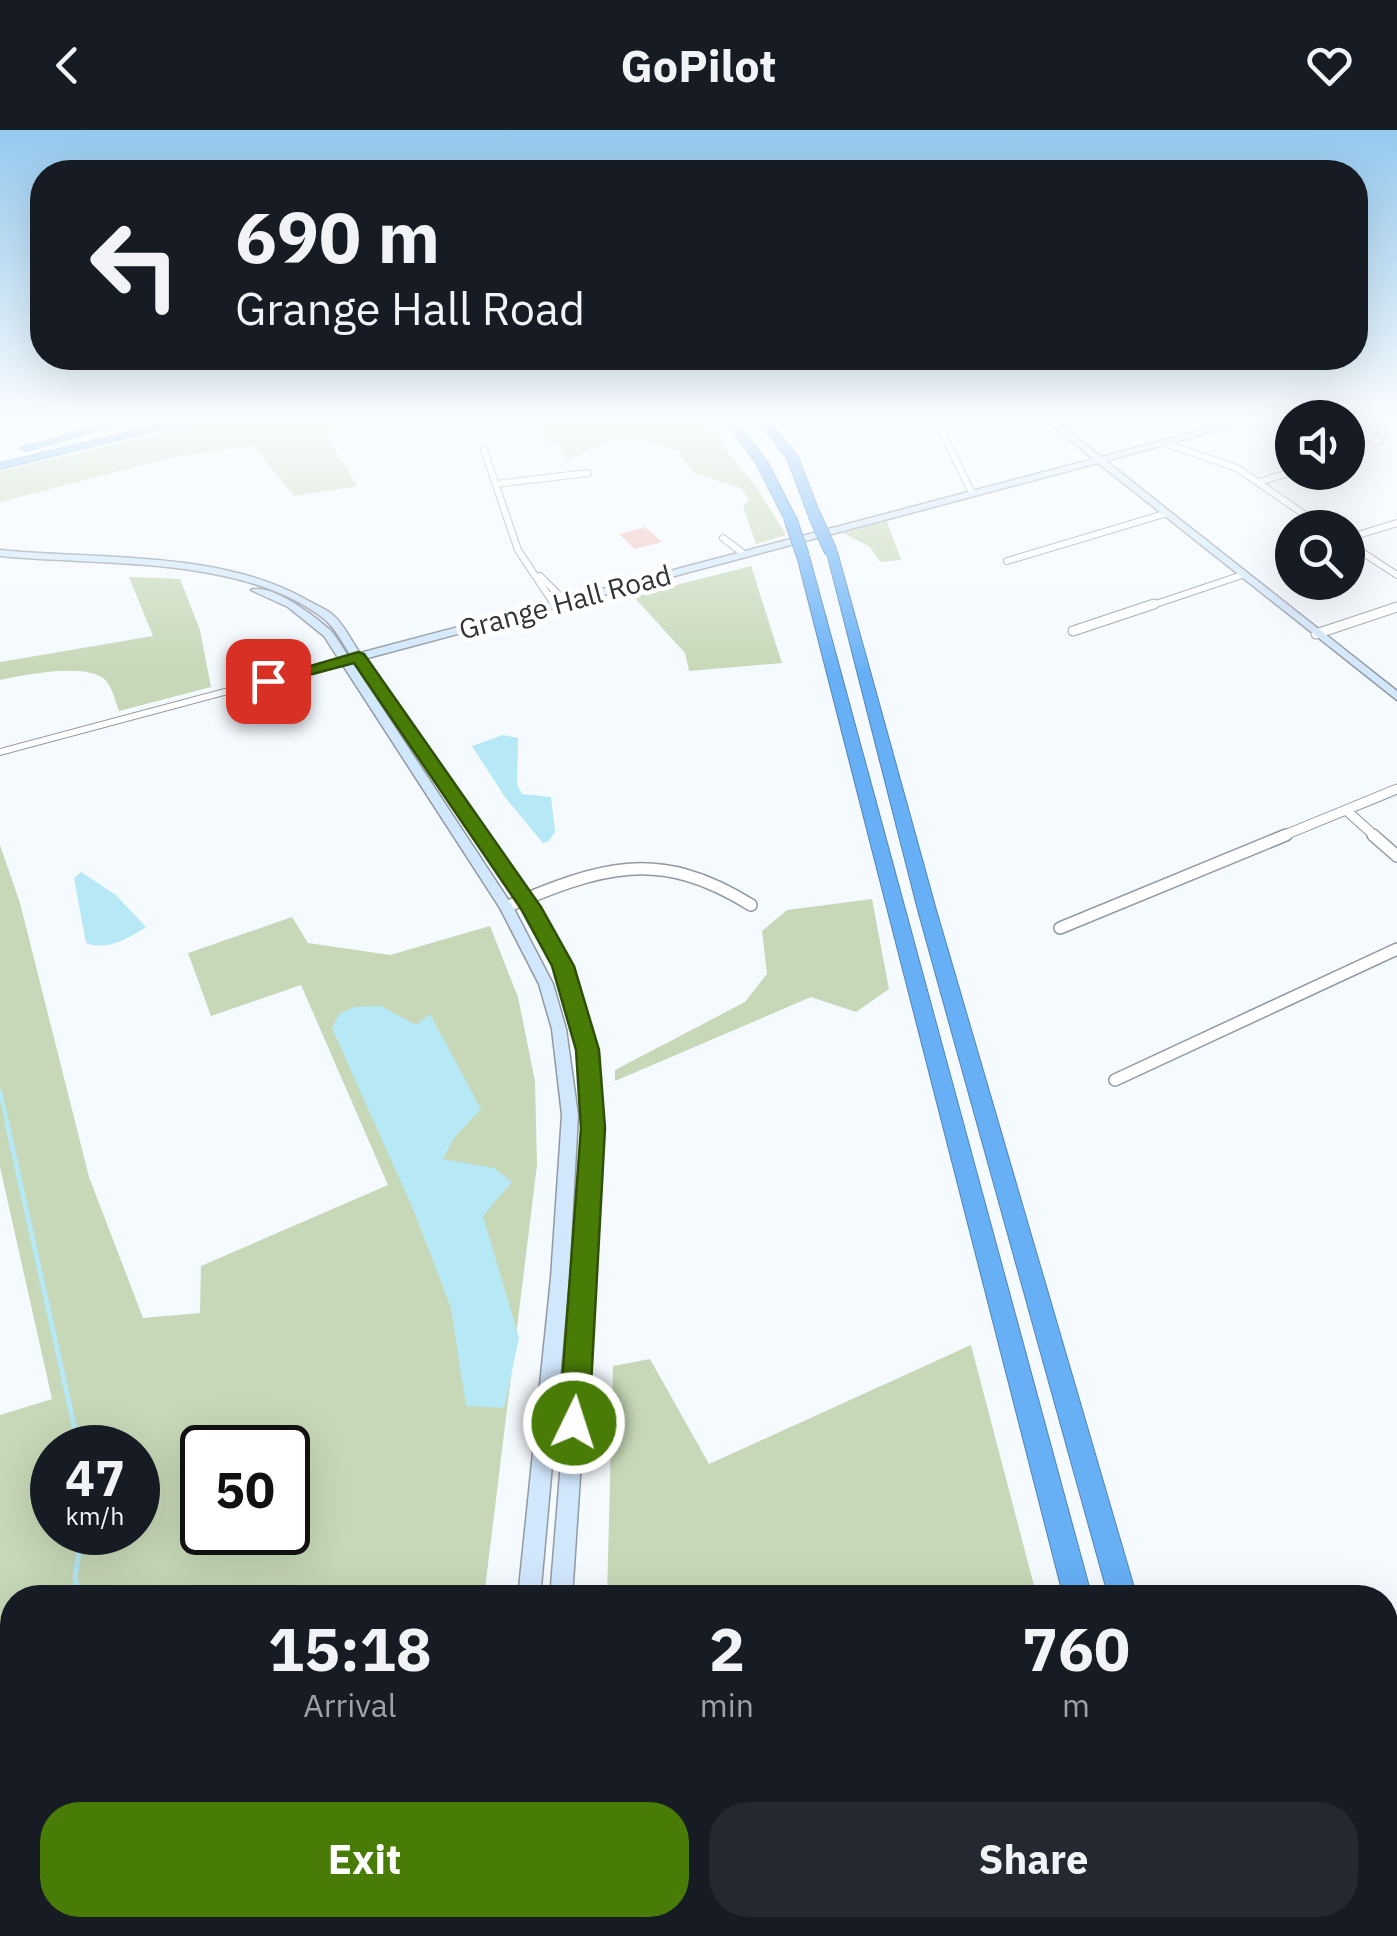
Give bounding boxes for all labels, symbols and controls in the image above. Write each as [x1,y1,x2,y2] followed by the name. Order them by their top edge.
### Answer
[620,36,777,94] text: GoPilot
[40,38,95,93] icon: back
[1302,38,1357,93] icon: heart
[235,191,440,282] text: 690 m
[70,200,200,330] icon: left
[235,279,585,337] text: Grange Hall Road
[1275,400,1365,600] map controls
[1275,400,1365,490] button: sound
[1275,510,1365,600] button: search
[455,555,675,648] street label: Grange Hall Road
[226,639,311,724] pin
[241,654,296,709] icon: arrive
[522,1371,626,1475] position arrow
[180,1425,310,1555] speed limit sign: 50
[65,1445,125,1510] text: 47
[66,1499,124,1532] text: km/h
[268,1609,432,1688] text: 15:18
[709,1609,745,1688] text: 2
[1022,1609,1130,1688] text: 760
[303,1684,397,1726] text: Arrival
[700,1684,754,1726] text: min
[1062,1684,1090,1726] text: m
[40,1802,689,1917] button: Exit
[709,1802,1358,1917] button: Share

